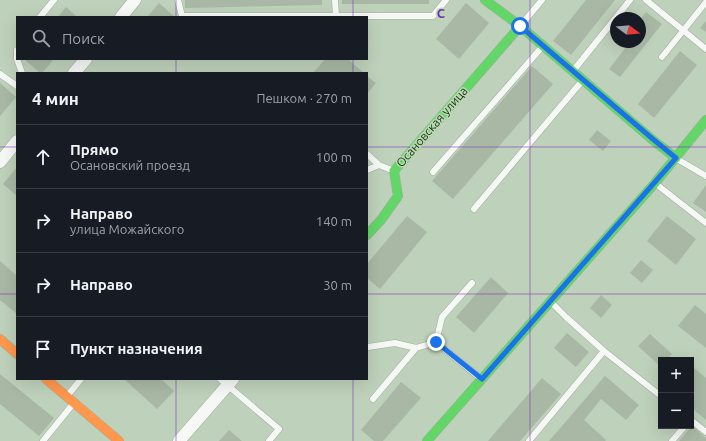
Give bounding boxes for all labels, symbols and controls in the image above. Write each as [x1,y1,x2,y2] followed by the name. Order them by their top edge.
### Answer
[437,6,446,20] text: C
[610,12,646,48] north arrow
[16,16,368,60] search box
[511,17,529,35] route start
[30,27,52,49] icon: search
[62,30,105,47] text: Поиск
[393,84,470,169] street label: Осановская улица
[32,89,79,108] text: 4 мин
[256,91,352,105] text: Пешком · 270 m
[70,141,119,158] text: Прямо
[32,146,54,168] icon: ahead
[316,150,352,164] text: 100 m
[70,158,190,172] text: Осановский проезд
[70,205,133,222] text: Направо
[32,210,54,232] icon: right
[316,214,352,228] text: 140 m
[70,222,184,236] text: улица Можайского
[32,274,54,296] icon: right
[70,276,133,293] text: Направо
[323,278,352,292] text: 30 m
[427,333,445,351] route end
[32,338,54,360] icon: arrive
[70,340,203,357] text: Пункт назначения
[658,357,694,429] map controls
[658,357,694,393] button: +
[658,393,694,429] button: −

